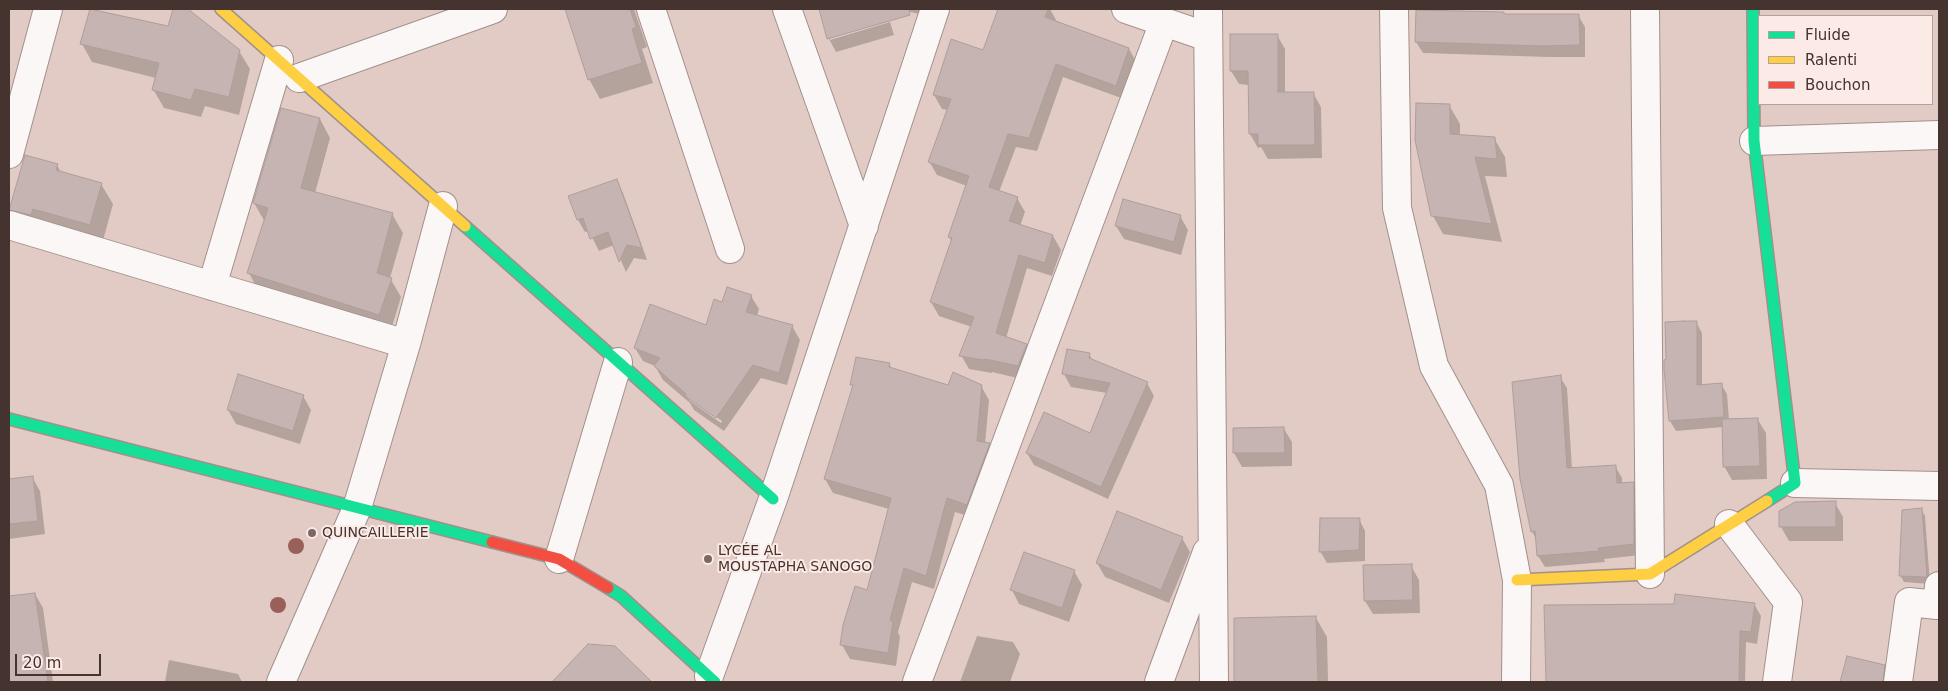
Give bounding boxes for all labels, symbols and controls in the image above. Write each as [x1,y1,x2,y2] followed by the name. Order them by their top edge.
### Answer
[1758,15,1933,105] legend
[1805,26,1850,44] text: Fluide
[1805,51,1857,69] text: Ralenti
[1805,76,1870,94] text: Bouchon
[322,525,428,541] place label: QUINCAILLERIE
[306,527,318,539] marker: QUINCAILLERIE
[718,543,872,576] place label: LYCÉE AL MOUSTAPHA SANOGO
[702,553,714,565] marker: LYCÉE AL MOUSTAPHA SANOGO
[18,644,104,676] scale bar
[23,654,61,672] text: 20 m

